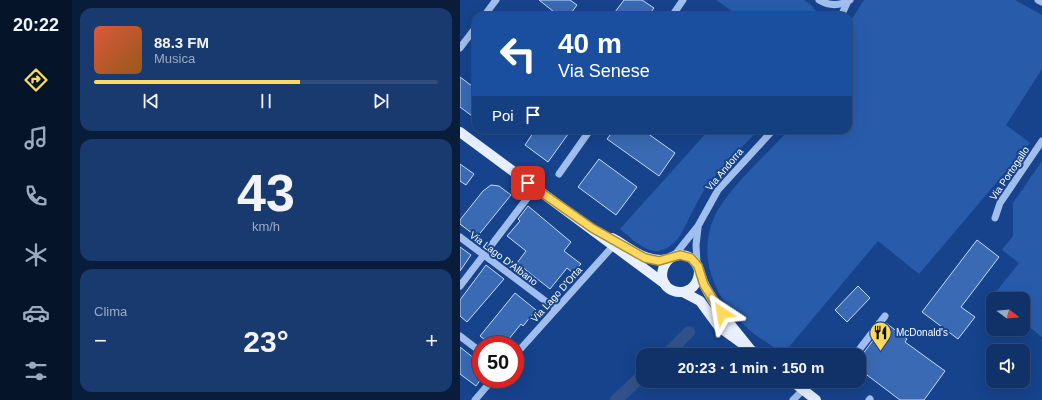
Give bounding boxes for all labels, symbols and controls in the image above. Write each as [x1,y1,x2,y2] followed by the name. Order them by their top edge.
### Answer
[13,15,59,35] text: 20:22
[492,28,544,80] icon: left
[558,28,622,59] text: 40 m
[154,34,209,51] text: 88.3 FM
[154,51,195,66] text: Musica
[558,61,650,81] text: Via Senese
[22,66,50,94] icon: directions
[140,90,162,112] icon: previous
[255,90,277,112] icon: pause
[370,90,392,112] icon: next
[522,104,544,126] icon: arrive
[492,107,514,124] text: Poi
[22,124,50,152] icon: music
[987,144,1032,202] street label: Via Portogallo
[703,146,746,193] street label: Via Andorra
[237,164,295,222] text: 43
[511,166,545,200] pin
[517,172,539,194] icon: arrive
[22,182,50,210] icon: phone
[252,219,280,234] text: km/h
[468,229,540,288] street label: Via Lago D'Albano
[22,241,50,269] icon: climate
[529,264,584,324] street label: Via Lago D'Orta
[701,292,743,334] position arrow
[986,292,1030,336] north arrow
[986,292,1030,388] map controls
[22,299,50,327] icon: car
[94,304,127,319] text: Clima
[868,319,894,352] restaurant icon: McDonald's
[243,325,289,358] text: 23°
[896,327,948,338] place label: McDonald's
[94,328,107,353] text: −
[425,328,438,353] text: +
[472,336,524,388] speed limit sign: 50
[986,344,1030,388] button: sound
[22,357,50,385] icon: filters
[678,359,824,376] text: 20:23 · 1 min · 150 m

